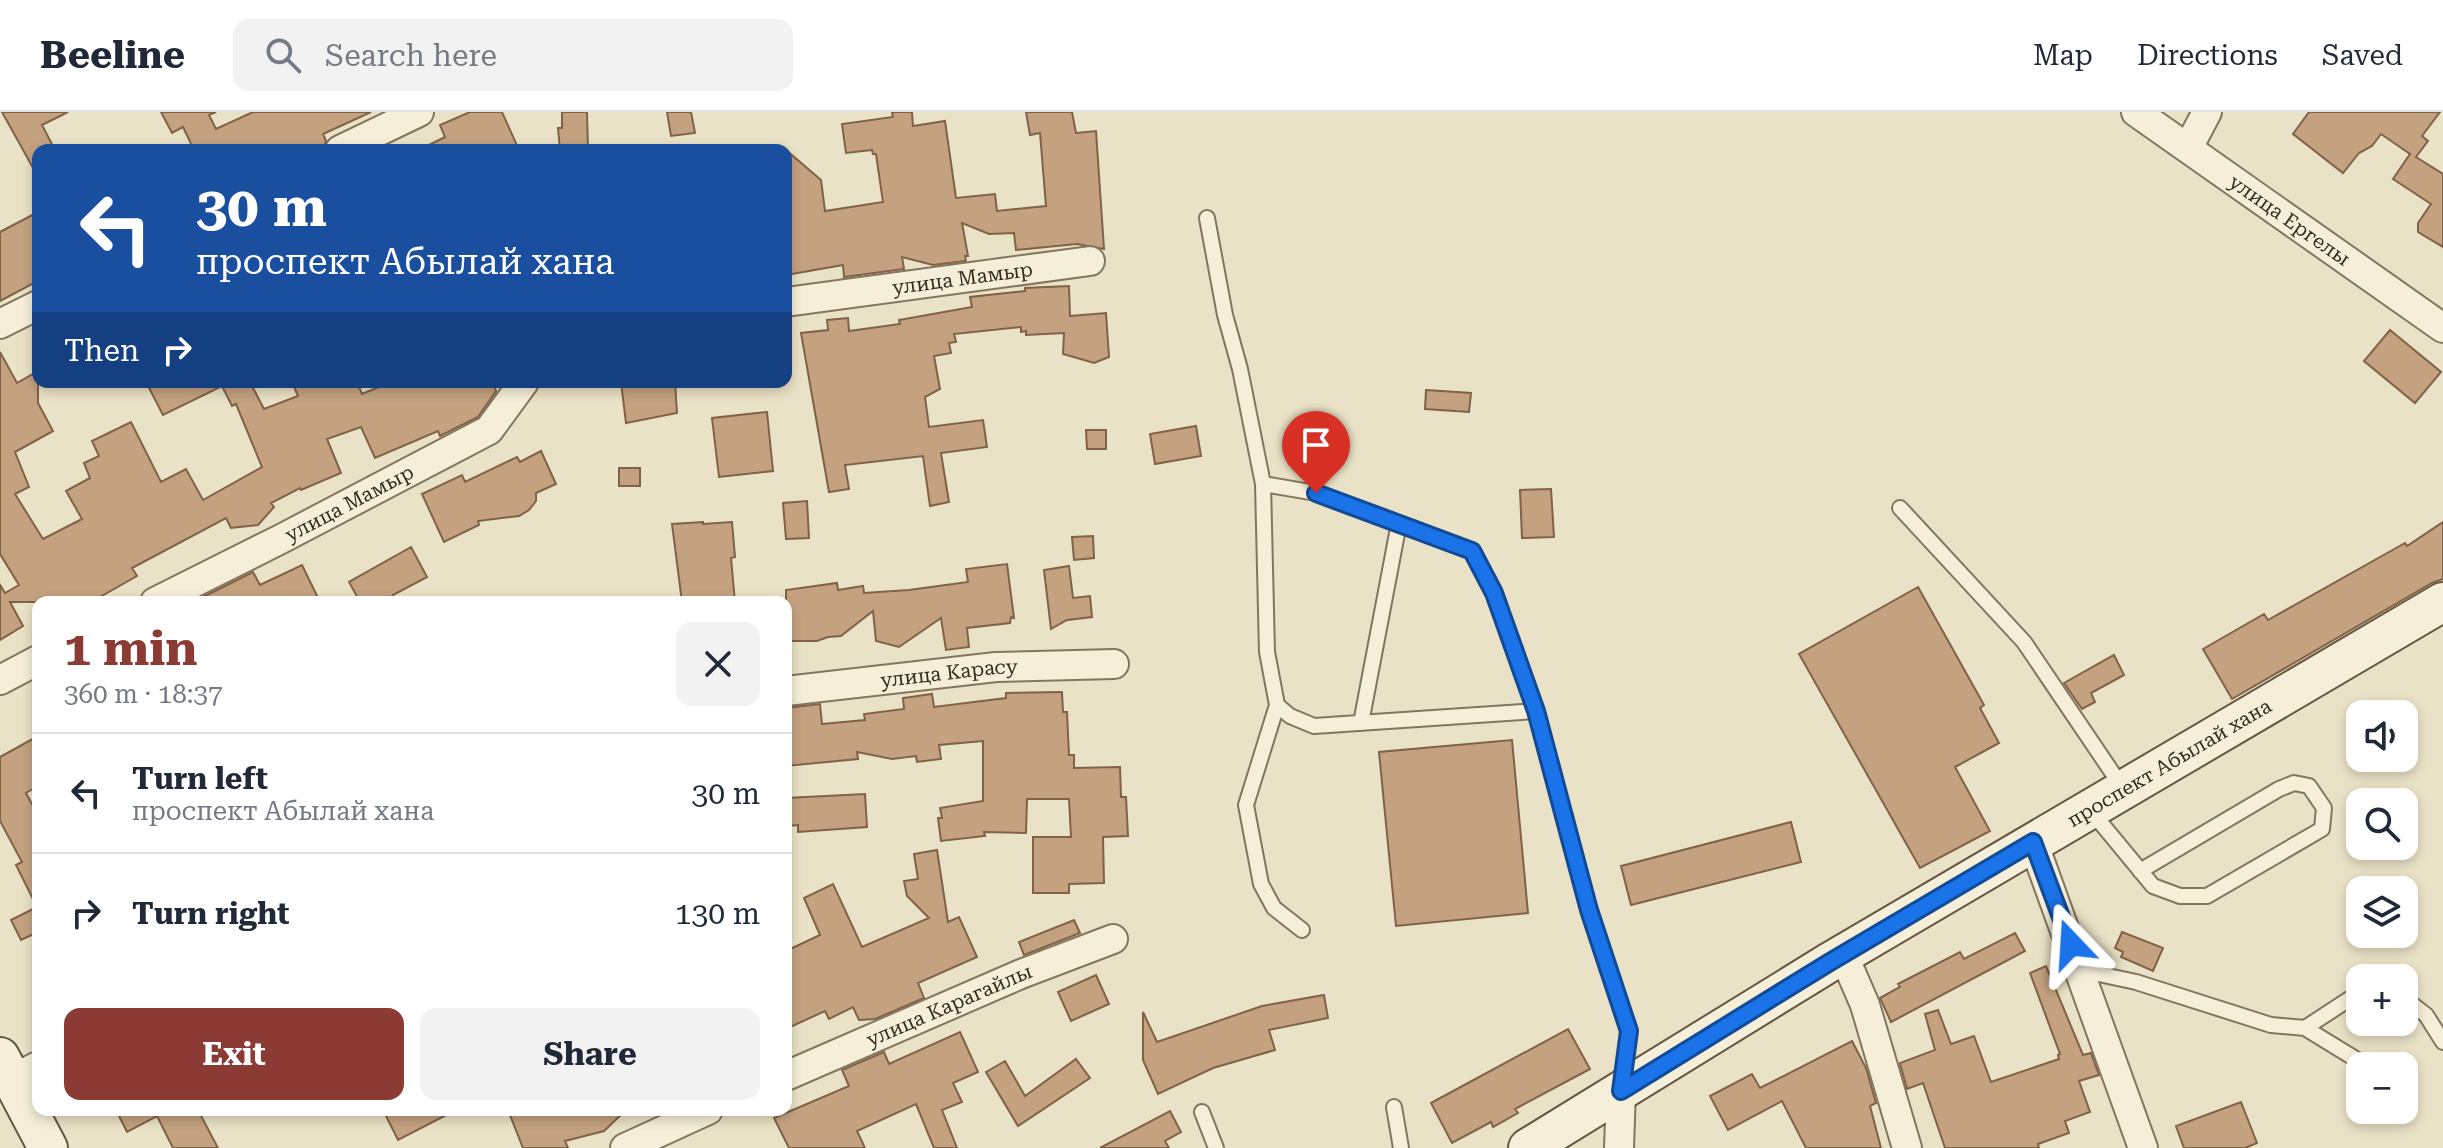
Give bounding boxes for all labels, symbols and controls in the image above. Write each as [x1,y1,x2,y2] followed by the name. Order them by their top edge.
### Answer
[233,19,793,91] search box
[40,33,185,77] text: Beeline
[261,33,305,77] icon: search
[325,38,497,73] text: Search here
[2033,39,2093,72] text: Map
[2137,39,2278,72] text: Directions
[2322,39,2403,72] text: Saved
[2225,169,2355,271] street label: улица Ергелы
[196,174,327,240] text: 30 m
[64,176,168,280] icon: left
[196,241,615,283] text: проспект Абылай хана
[891,257,1034,300] street label: улица Мамыр
[155,328,199,372] icon: right
[64,333,139,368] text: Then
[1282,411,1350,493] pin
[1294,423,1338,467] icon: arrive
[281,460,418,547] street label: улица Мамыр
[64,621,197,677] text: 1 min
[676,622,760,706] button: close
[879,654,1018,692] street label: улица Карасу
[64,679,223,709] text: 360 m · 18:37
[2063,693,2276,832] street label: проспект Абылай хана
[2346,700,2418,1124] map controls
[2346,700,2418,772] button: sound
[132,761,268,796] text: Turn left
[64,771,108,815] icon: left
[691,776,760,811] text: 30 m
[2346,788,2418,860] button: search
[132,796,434,826] text: проспект Абылай хана
[2346,876,2418,948] button: layers
[64,891,108,935] icon: right
[132,896,289,931] text: Turn right
[675,896,760,931] text: 130 m
[2029,902,2113,986] position arrow
[863,959,1035,1052] street label: улица Карагайлы
[2346,964,2418,1036] button: +
[64,1008,404,1100] button: Exit
[420,1008,760,1100] button: Share
[2346,1052,2418,1124] button: −

